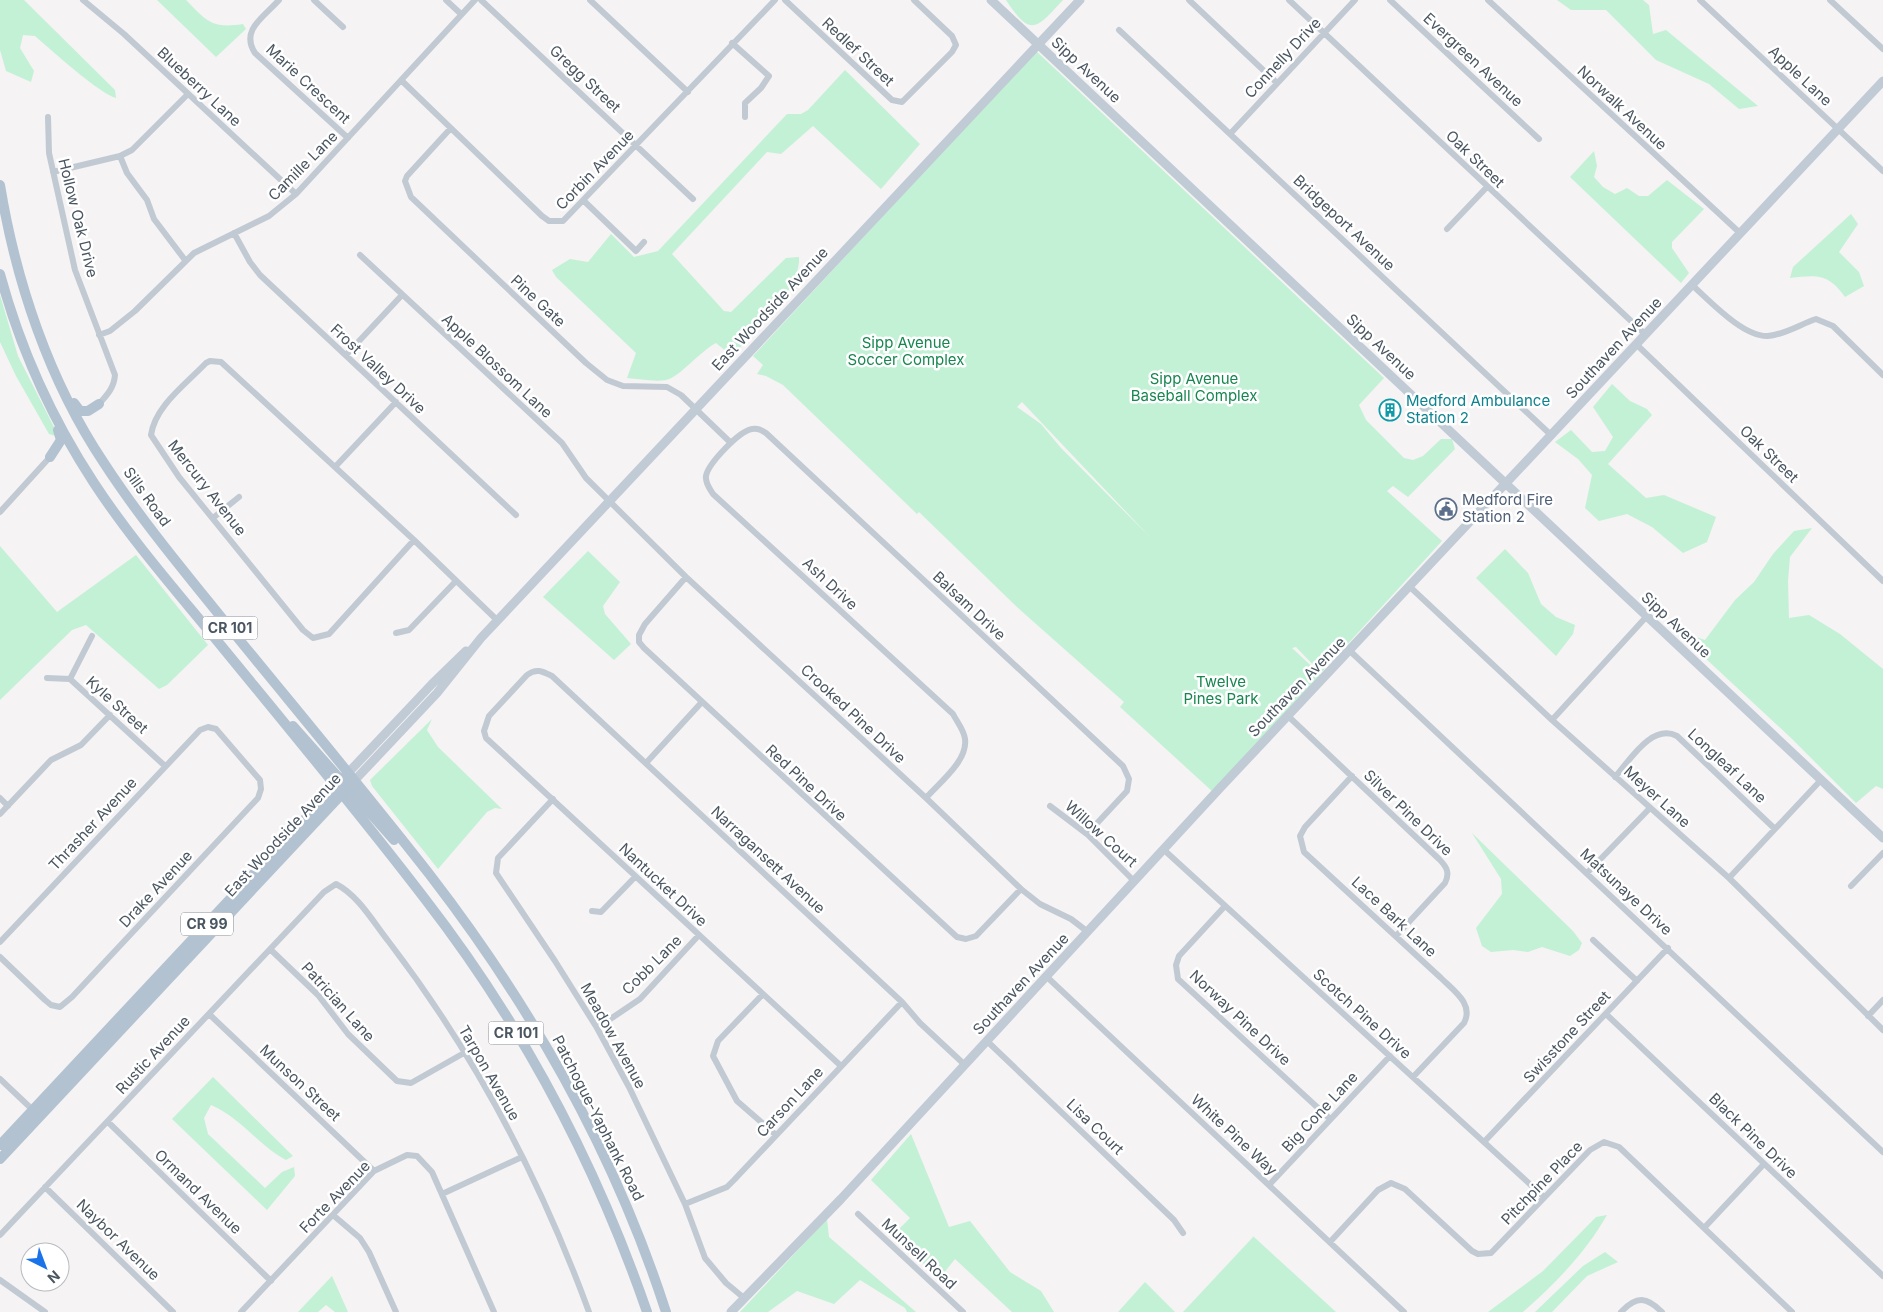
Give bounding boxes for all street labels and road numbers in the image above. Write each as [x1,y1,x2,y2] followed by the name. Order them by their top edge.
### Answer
[1420,9,1527,111] street label: Evergreen Avenue
[818,13,898,90] street label: Redlef Street
[1240,13,1325,102] street label: Connelly Drive
[1047,32,1125,107] street label: Sipp Avenue
[262,40,355,128] street label: Marie Crescent
[546,41,625,116] street label: Gregg Street
[1765,41,1836,110] street label: Apple Lane
[153,43,245,130] street label: Blueberry Lane
[1574,61,1671,154] street label: Norwalk Avenue
[552,125,638,214] street label: Corbin Avenue
[1442,126,1509,191] street label: Oak Street
[264,127,342,205] street label: Camille Lane
[54,156,102,279] street label: Hollow Oak Drive
[1289,171,1399,275] street label: Bridgeport Avenue
[707,243,832,374] street label: East Woodside Avenue
[507,270,570,331] street label: Pine Gate
[1562,293,1666,402] street label: Southaven Avenue
[438,309,557,422] street label: Apple Blossom Lane
[1342,309,1420,384] street label: Sipp Avenue
[327,320,430,418] street label: Frost Valley Drive
[1736,421,1803,486] street label: Oak Street
[164,436,251,539] street label: Mercury Avenue
[119,463,175,530] street label: Sills Road
[799,553,862,614] street label: Ash Drive
[929,567,1010,644] street label: Balsam Drive
[1637,587,1715,662] street label: Sipp Avenue
[202,616,258,640] road number: CR 101
[1244,633,1349,741] street label: Southaven Avenue
[797,660,910,767] street label: Crooked Pine Drive
[82,672,152,737] street label: Kyle Street
[1684,724,1771,807] street label: Longleaf Lane
[762,740,851,825] street label: Red Pine Drive
[1620,762,1695,832] street label: Meyer Lane
[1360,766,1457,860] street label: Silver Pine Drive
[220,769,345,900] street label: East Woodside Avenue
[45,773,141,874] street label: Thrasher Avenue
[1061,796,1141,871] street label: Willow Court
[707,802,829,917] street label: Narragansett Avenue
[615,839,711,930] street label: Nantucket Drive
[1576,844,1676,939] street label: Matsunaye Drive
[115,846,196,931] street label: Drake Avenue
[1348,872,1441,961] street label: Lace Bark Lane
[181,912,233,936] road number: CR 99
[969,929,1073,1038] street label: Southaven Avenue
[618,931,686,999] street label: Cobb Lane
[298,958,379,1045] street label: Patrician Lane
[1309,964,1415,1063] street label: Scotch Pine Drive
[1186,966,1295,1069] street label: Norway Pine Drive
[577,980,650,1092] street label: Meadow Avenue
[1519,986,1614,1087] street label: Swisstone Street
[111,1011,194,1098] street label: Rustic Avenue
[488,1021,544,1044] road number: CR 101
[454,1022,524,1124] street label: Tarpon Avenue
[548,1032,649,1204] street label: Patchogue-Yaphank Road
[256,1040,345,1125] street label: Munson Street
[752,1062,827,1141] street label: Carson Lane
[1278,1067,1362,1156] street label: Big Cone Lane
[1705,1089,1801,1182] street label: Black Pine Drive
[1187,1090,1282,1180] street label: White Pine Way
[1063,1095,1128,1159] street label: Lisa Court
[1497,1137,1586,1228] street label: Pitchpine Place
[151,1145,246,1238] street label: Ormand Avenue
[295,1156,374,1237] street label: Forte Avenue
[73,1195,164,1284] street label: Naybor Avenue
[878,1214,961,1293] street label: Munsell Road

